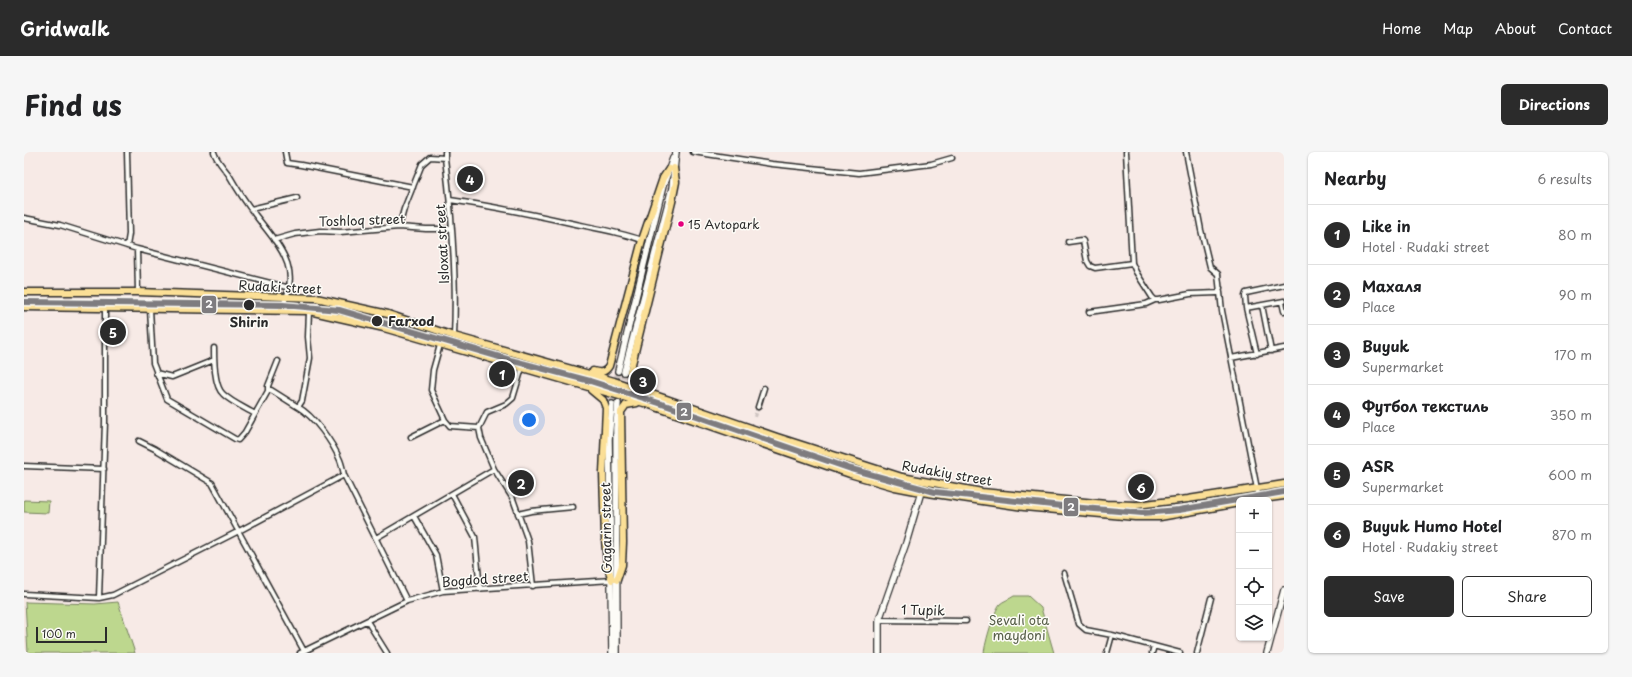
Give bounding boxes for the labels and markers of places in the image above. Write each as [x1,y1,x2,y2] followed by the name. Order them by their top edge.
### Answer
[457,164,483,194] pin: 4
[688,215,759,233] place label: 15 Avtopark
[676,219,686,229] marker: 15 Avtopark
[242,298,256,312] marker: Shirin
[388,311,434,330] place label: Farxod
[230,312,269,331] place label: Shirin
[370,314,384,328] marker: Farxod
[100,317,126,347] pin: 5
[489,359,515,389] pin: 1
[630,366,656,396] pin: 3
[508,468,534,498] pin: 2
[1128,472,1154,502] pin: 6

